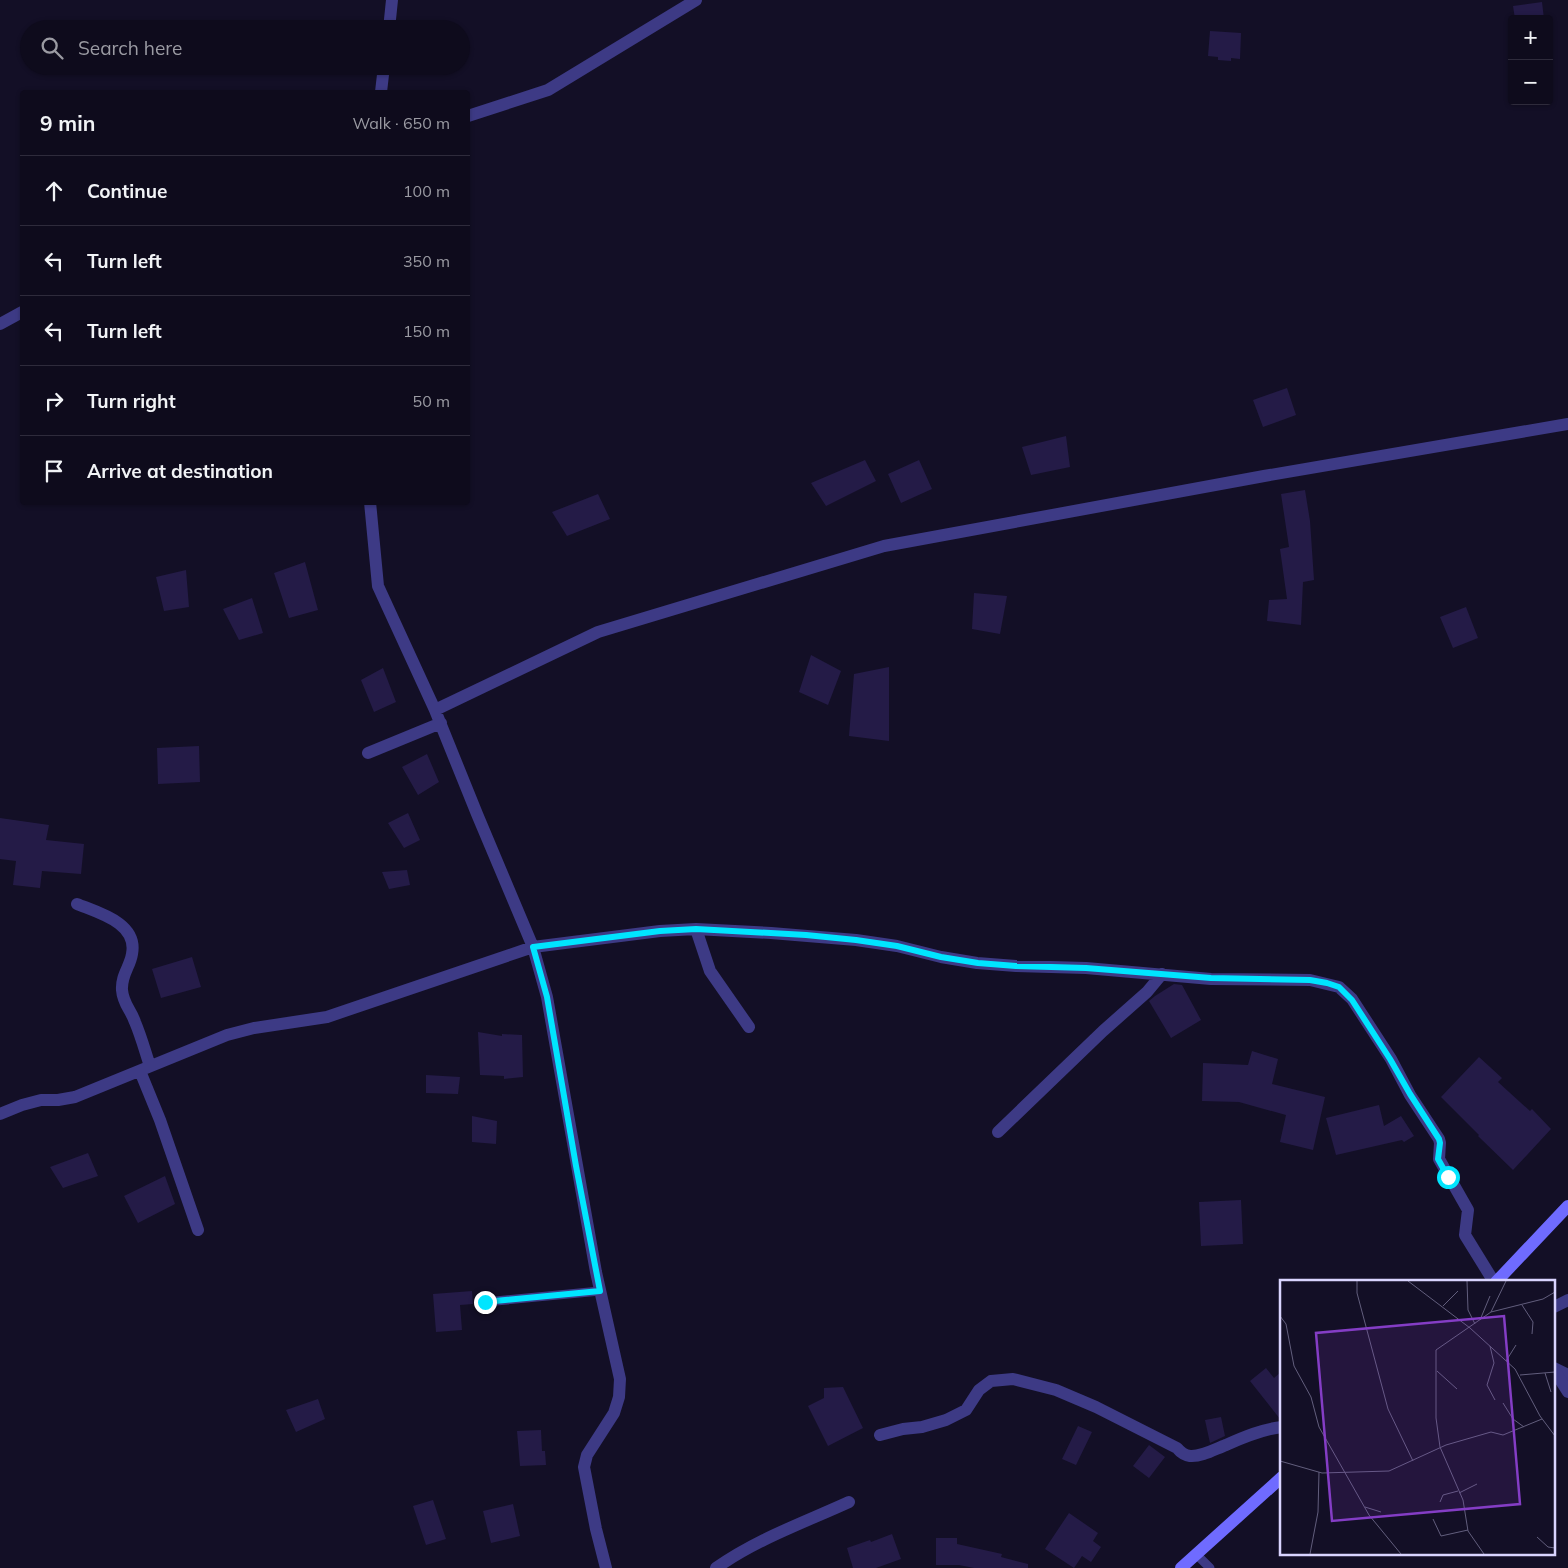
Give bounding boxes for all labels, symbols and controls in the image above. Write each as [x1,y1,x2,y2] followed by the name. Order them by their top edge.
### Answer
[1508,15,1553,105] map controls
[1508,15,1553,60] button: +
[20,20,470,75] search box
[38,34,66,62] icon: search
[78,36,182,60] text: Search here
[1508,60,1553,105] button: −
[40,110,95,136] text: 9 min
[352,113,450,133] text: Walk · 650 m
[40,177,68,205] icon: ahead
[87,179,167,203] text: Continue
[403,181,450,201] text: 100 m
[40,247,68,275] icon: left
[87,249,162,273] text: Turn left
[403,251,450,271] text: 350 m
[40,317,68,345] icon: left
[87,319,162,343] text: Turn left
[403,321,450,341] text: 150 m
[40,387,68,415] icon: right
[87,389,176,413] text: Turn right
[413,391,450,411] text: 50 m
[40,457,68,485] icon: arrive
[87,459,273,483] text: Arrive at destination
[1437,1166,1460,1189] route start
[1280,1280,1556,1556] inset map
[474,1291,497,1314] route end

